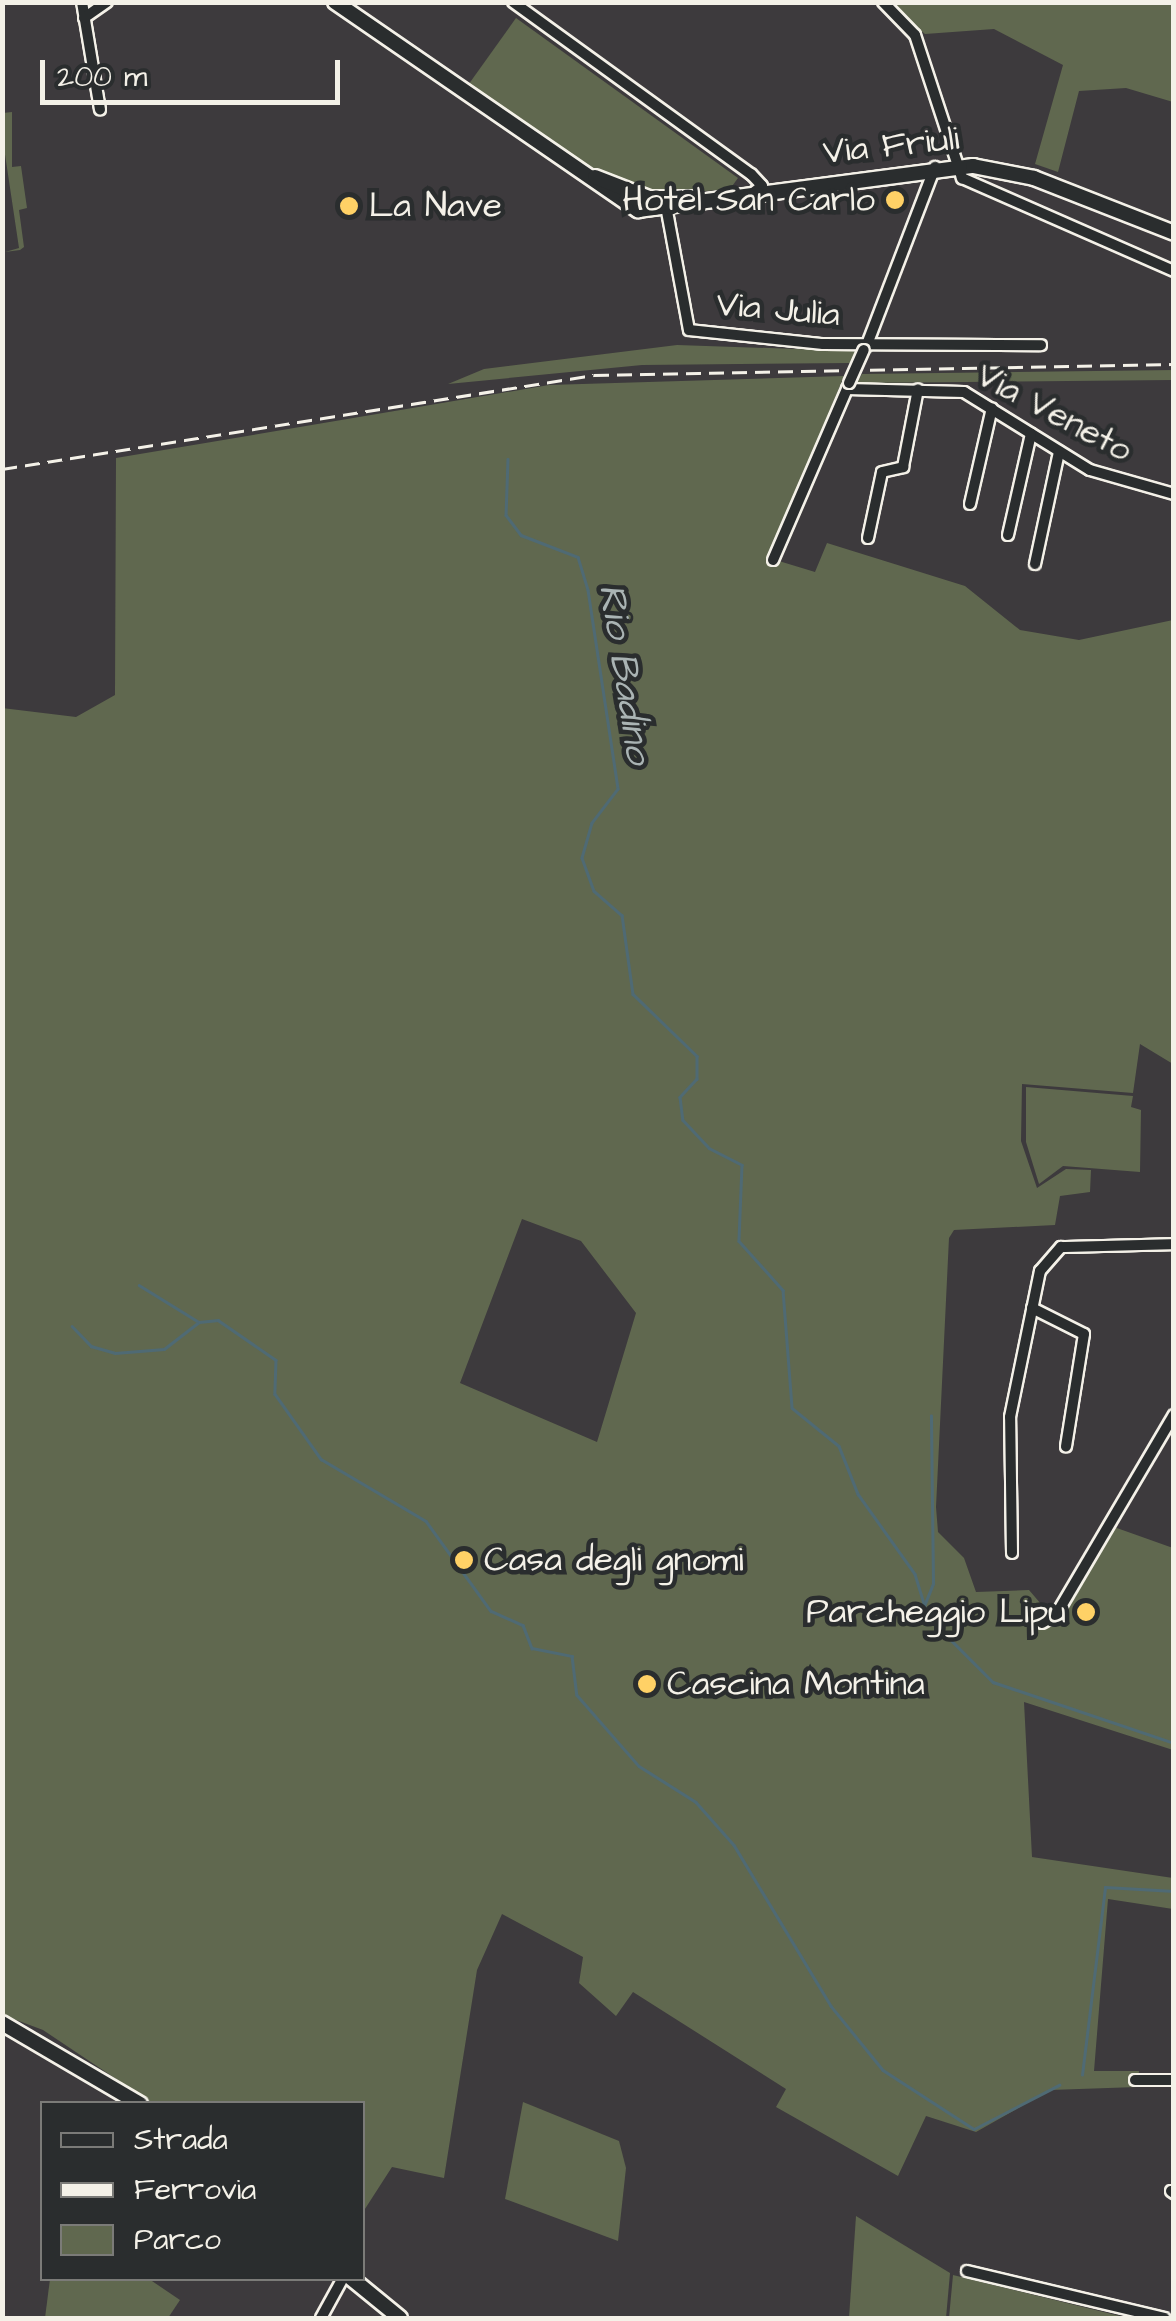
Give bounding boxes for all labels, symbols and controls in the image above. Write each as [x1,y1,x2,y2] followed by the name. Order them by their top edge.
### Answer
[45,40,345,102] scale bar
[57,56,147,98] text: 200 m
[821,118,961,174] street label: Via Friuli
[623,179,875,221] place label: Hotel San Carlo
[369,185,502,227] place label: La Nave
[884,189,906,211] marker: Hotel San Carlo
[338,195,360,217] marker: La Nave
[714,284,842,336] street label: Via Julia
[969,355,1139,471] street label: Via Veneto
[587,581,661,767] water label: Rio Badino
[484,1539,743,1581] place label: Casa degli gnomi
[453,1549,475,1571] marker: Casa degli gnomi
[806,1591,1066,1633] place label: Parcheggio Lipu
[1075,1601,1097,1623] marker: Parcheggio Lipu
[667,1663,925,1705] place label: Cascina Montina
[636,1673,658,1695] marker: Cascina Montina
[40,2101,365,2281] legend
[134,2119,228,2161] text: Strada
[134,2169,256,2211] text: Ferrovia
[134,2219,221,2261] text: Parco

